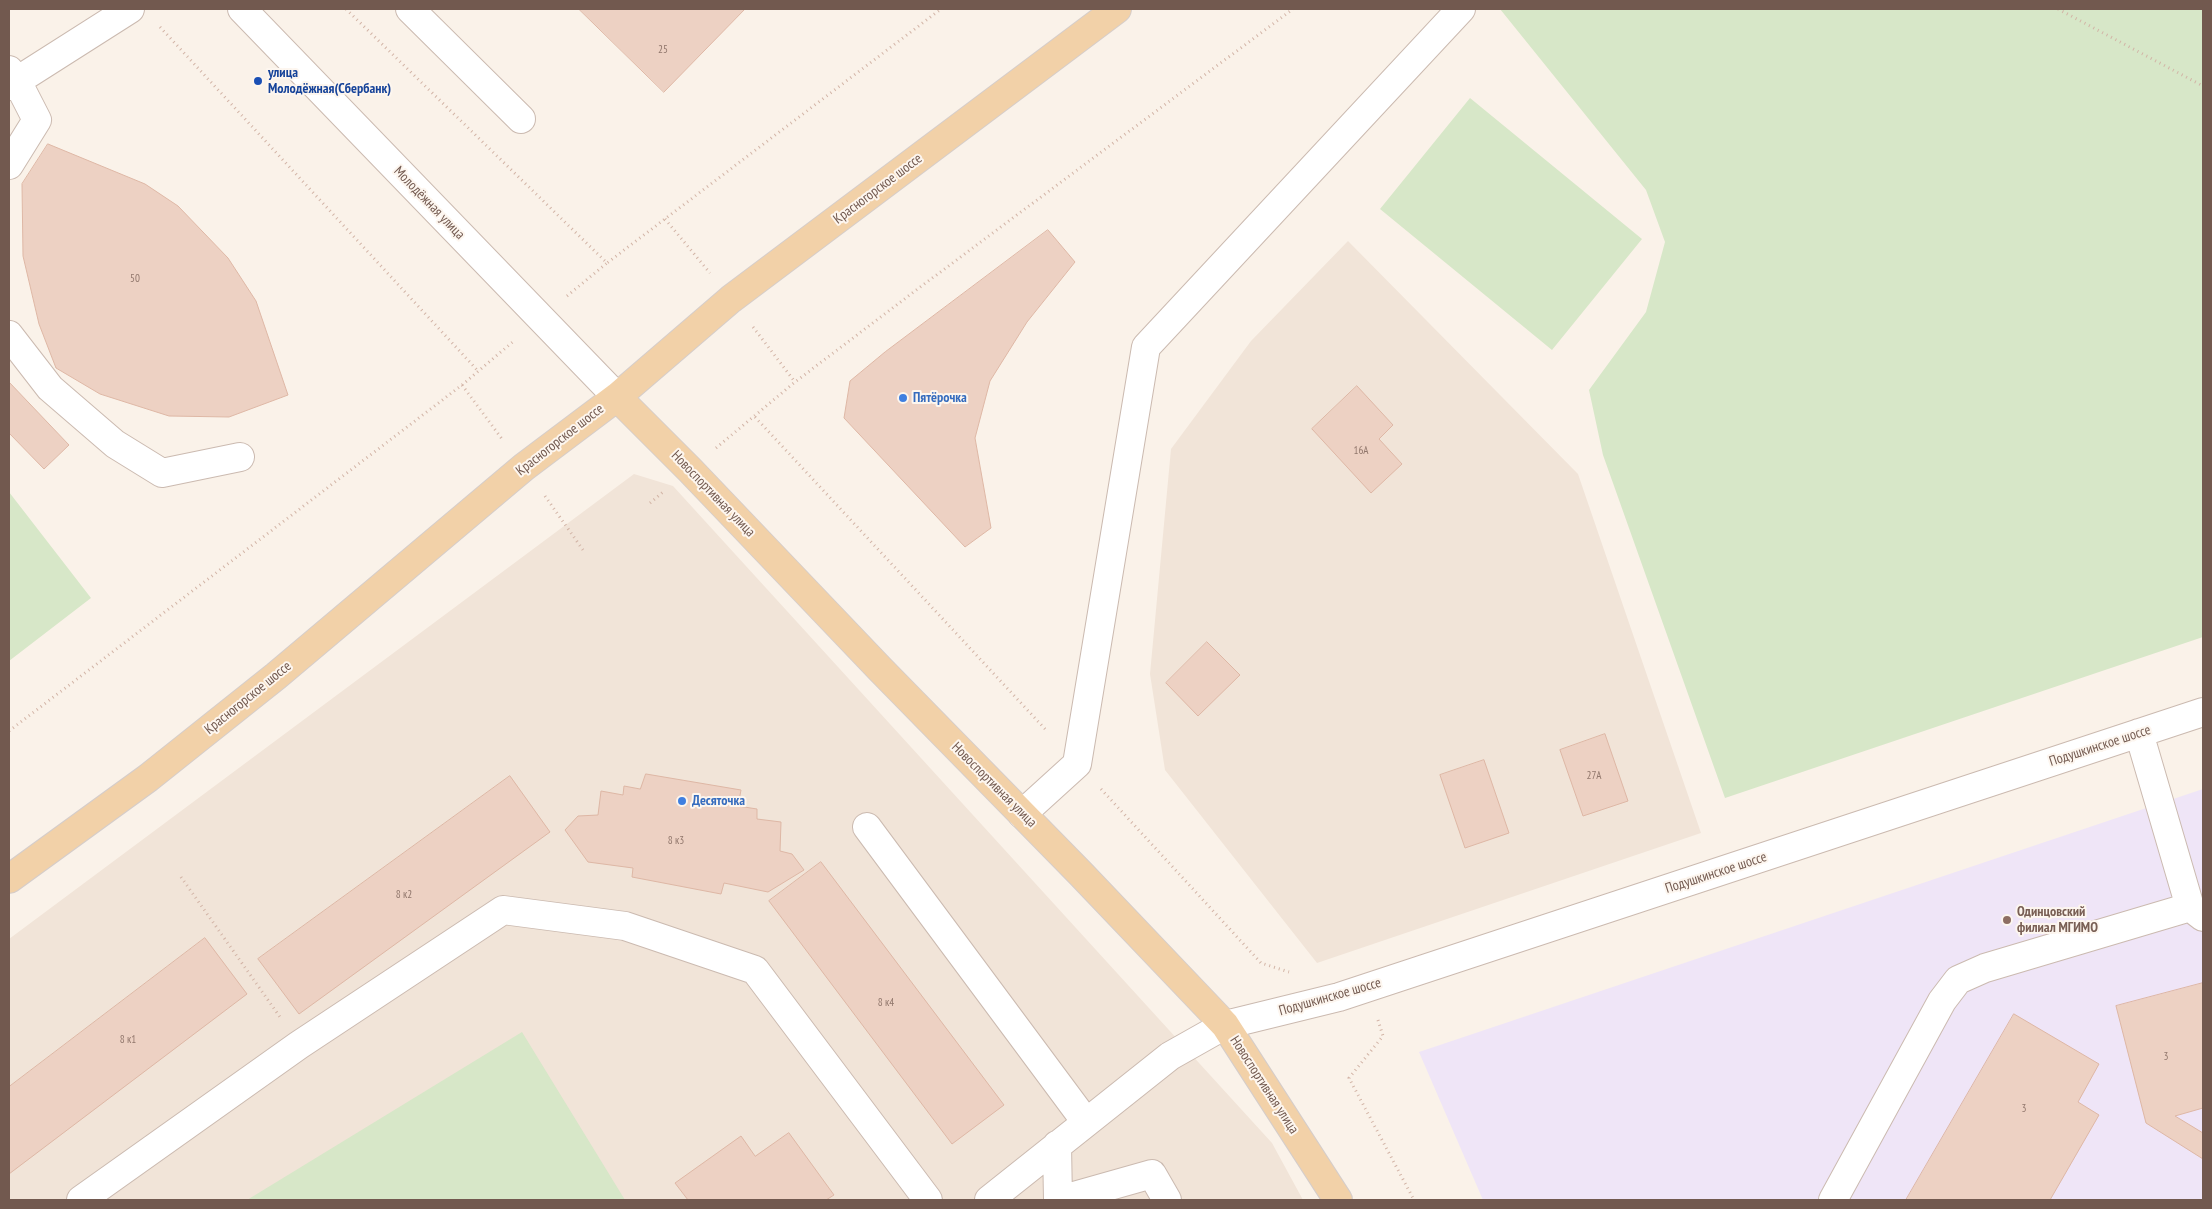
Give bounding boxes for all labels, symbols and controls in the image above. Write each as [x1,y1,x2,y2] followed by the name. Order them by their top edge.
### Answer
[658,43,668,57] house number: 25
[268,65,391,98] place label: улица Молодёжная(Сбербанк)
[252,75,264,87] marker: улица Молодёжная(Сбербанк)
[830,150,926,228] street label: Красногорское шоссе
[390,163,468,243] street label: Молодёжная улица
[130,272,140,286] house number: 50
[913,390,967,406] place label: Пятёрочка
[897,392,909,404] marker: Пятёрочка
[513,401,607,479] street label: Красногорское шоссе
[1353,444,1369,458] house number: 16А
[668,447,758,541] street label: Новоспортивная улица
[201,658,295,738] street label: Красногорское шоссе
[2047,722,2153,770] street label: Подушкинское шоссе
[948,739,1040,831] street label: Новоспортивная улица
[1586,769,1602,783] house number: 27А
[692,793,745,809] place label: Десяточка
[676,795,688,807] marker: Десяточка
[668,834,684,848] house number: 8 к3
[1663,849,1769,897] street label: Подушкинское шоссе
[396,888,412,902] house number: 8 к2
[2017,904,2098,936] place label: Одинцовский филиал МГИМО
[2001,914,2013,926] marker: Одинцовский филиал МГИМО
[1277,974,1383,1020] street label: Подушкинское шоссе
[878,996,894,1010] house number: 8 к4
[120,1033,136,1047] house number: 8 к1
[1226,1033,1302,1137] street label: Новоспортивная улица
[2164,1050,2168,1064] house number: 3
[2022,1102,2026,1116] house number: 3

